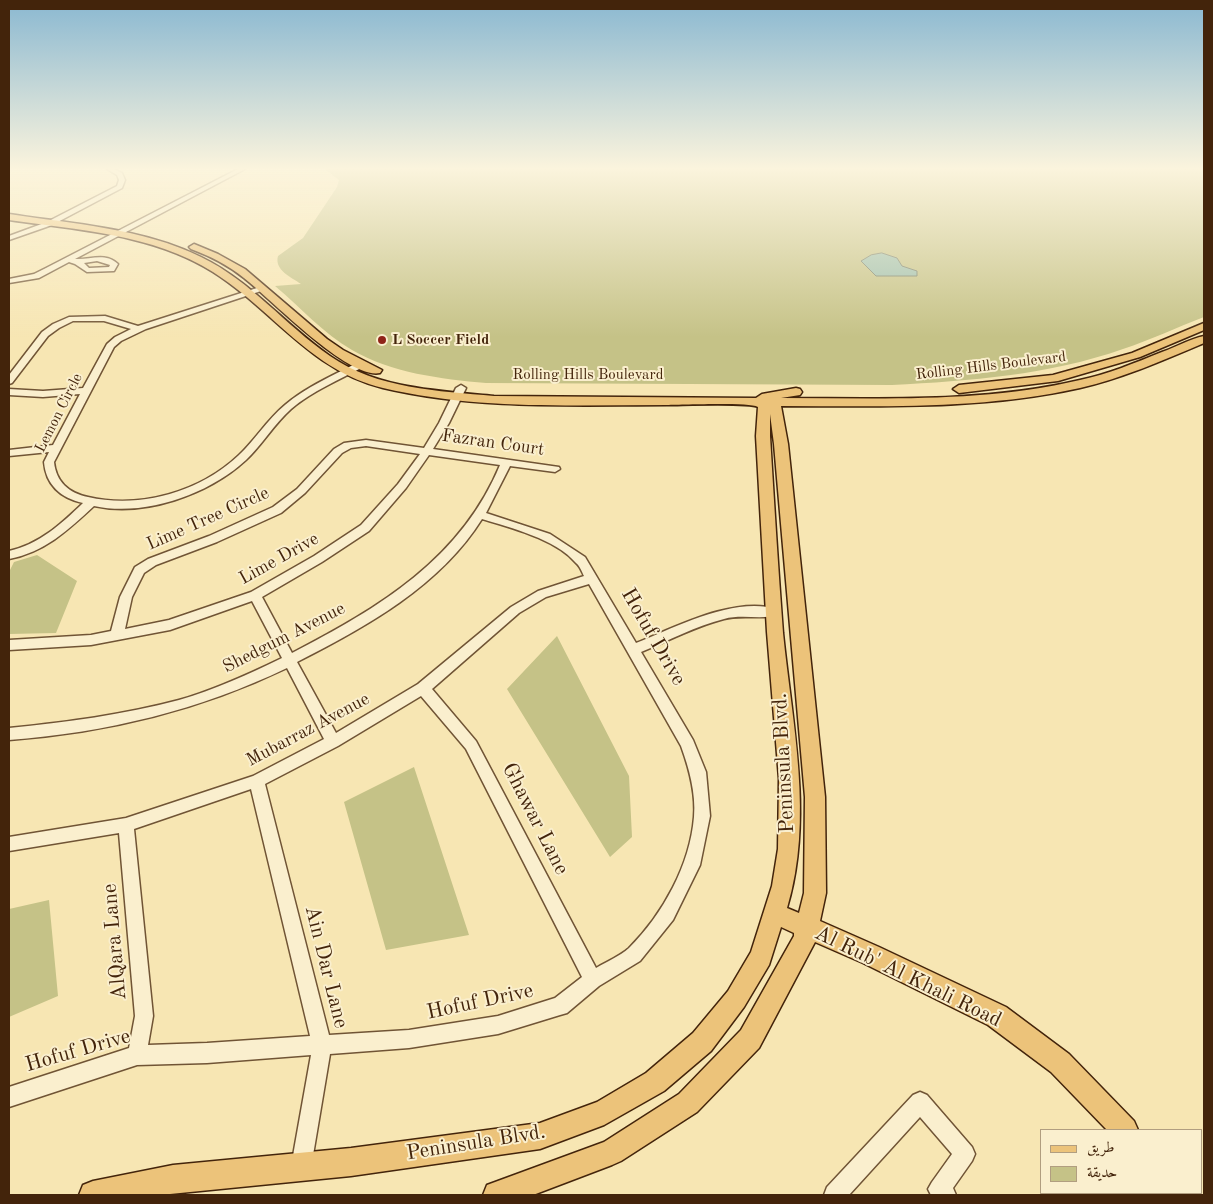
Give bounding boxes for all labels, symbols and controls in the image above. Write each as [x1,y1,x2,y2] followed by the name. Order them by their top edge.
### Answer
[392,331,489,349] place label: L Soccer Field
[376,334,388,346] marker: L Soccer Field
[915,348,1067,384] street label: Rolling Hills Boulevard
[512,366,664,384] street label: Rolling Hills Boulevard
[31,370,87,456] street label: Lemon Circle
[440,425,546,461] street label: Fazran Court
[143,482,273,556] street label: Lime Tree Circle
[235,528,323,590] street label: Lime Drive
[615,584,691,690] street label: Hofuf Drive
[219,598,349,678] street label: Shedgum Avenue
[243,688,373,772] street label: Mubarraz Avenue
[768,692,800,834] street label: Peninsula Blvd.
[496,759,574,879] street label: Ghawar Lane
[97,883,133,1001] street label: AlQara Lane
[299,903,353,1031] street label: Ain Dar Lane
[810,921,1006,1033] street label: Al Rub' Al Khali Road
[424,978,536,1026] street label: Hofuf Drive
[22,1024,134,1078] street label: Hofuf Drive
[405,1120,547,1166] street label: Peninsula Blvd.
[1040,1129,1203,1194] legend
[1087,1141,1114,1156] text: طريق
[1087,1166,1117,1181] text: حديقة

